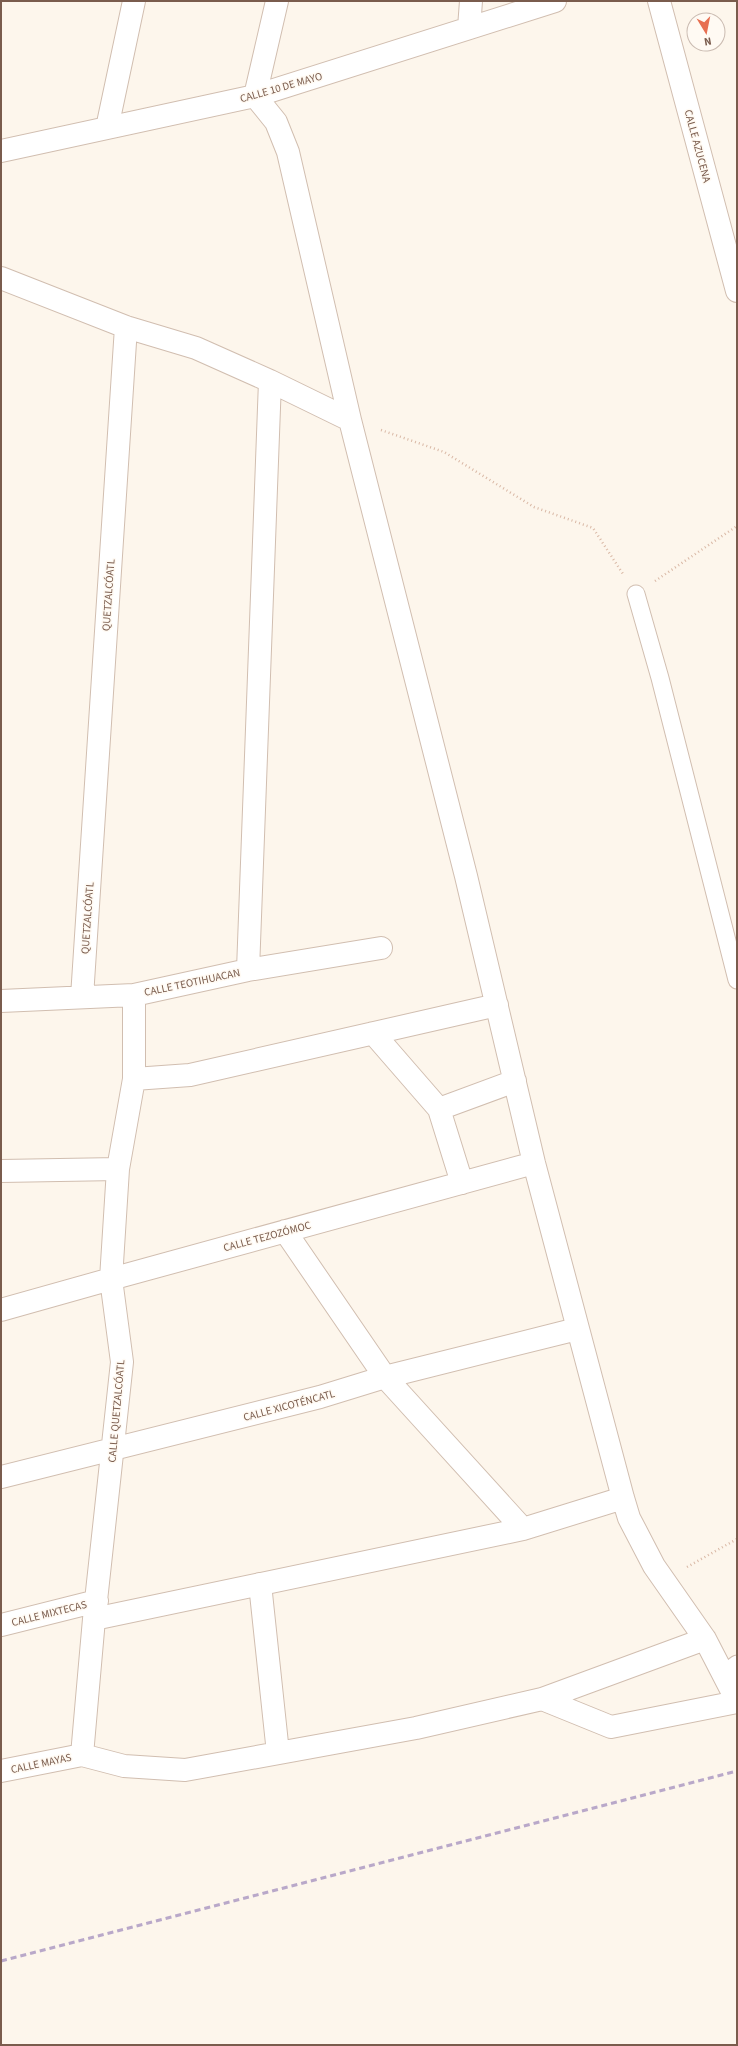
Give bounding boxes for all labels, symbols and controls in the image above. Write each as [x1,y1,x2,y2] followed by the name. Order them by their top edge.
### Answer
[686,12,726,52] north arrow
[703,33,713,49] text: N
[238,69,324,106] street label: CALLE 10 DE MAYO
[681,108,714,184] street label: CALLE AZUCENA
[98,558,119,632] street label: QUETZALCÓATL
[77,881,98,955] street label: QUETZALCÓATL
[143,965,241,1000] street label: CALLE TEOTIHUACAN
[222,1218,313,1255] street label: CALLE TEZOZÓMOC
[105,1358,129,1463] street label: CALLE QUETZALCÓATL
[242,1386,337,1425] street label: CALLE XICOTÉNCATL
[10,1597,88,1630] street label: CALLE MIXTECAS
[9,1750,73,1777] street label: CALLE MAYAS

